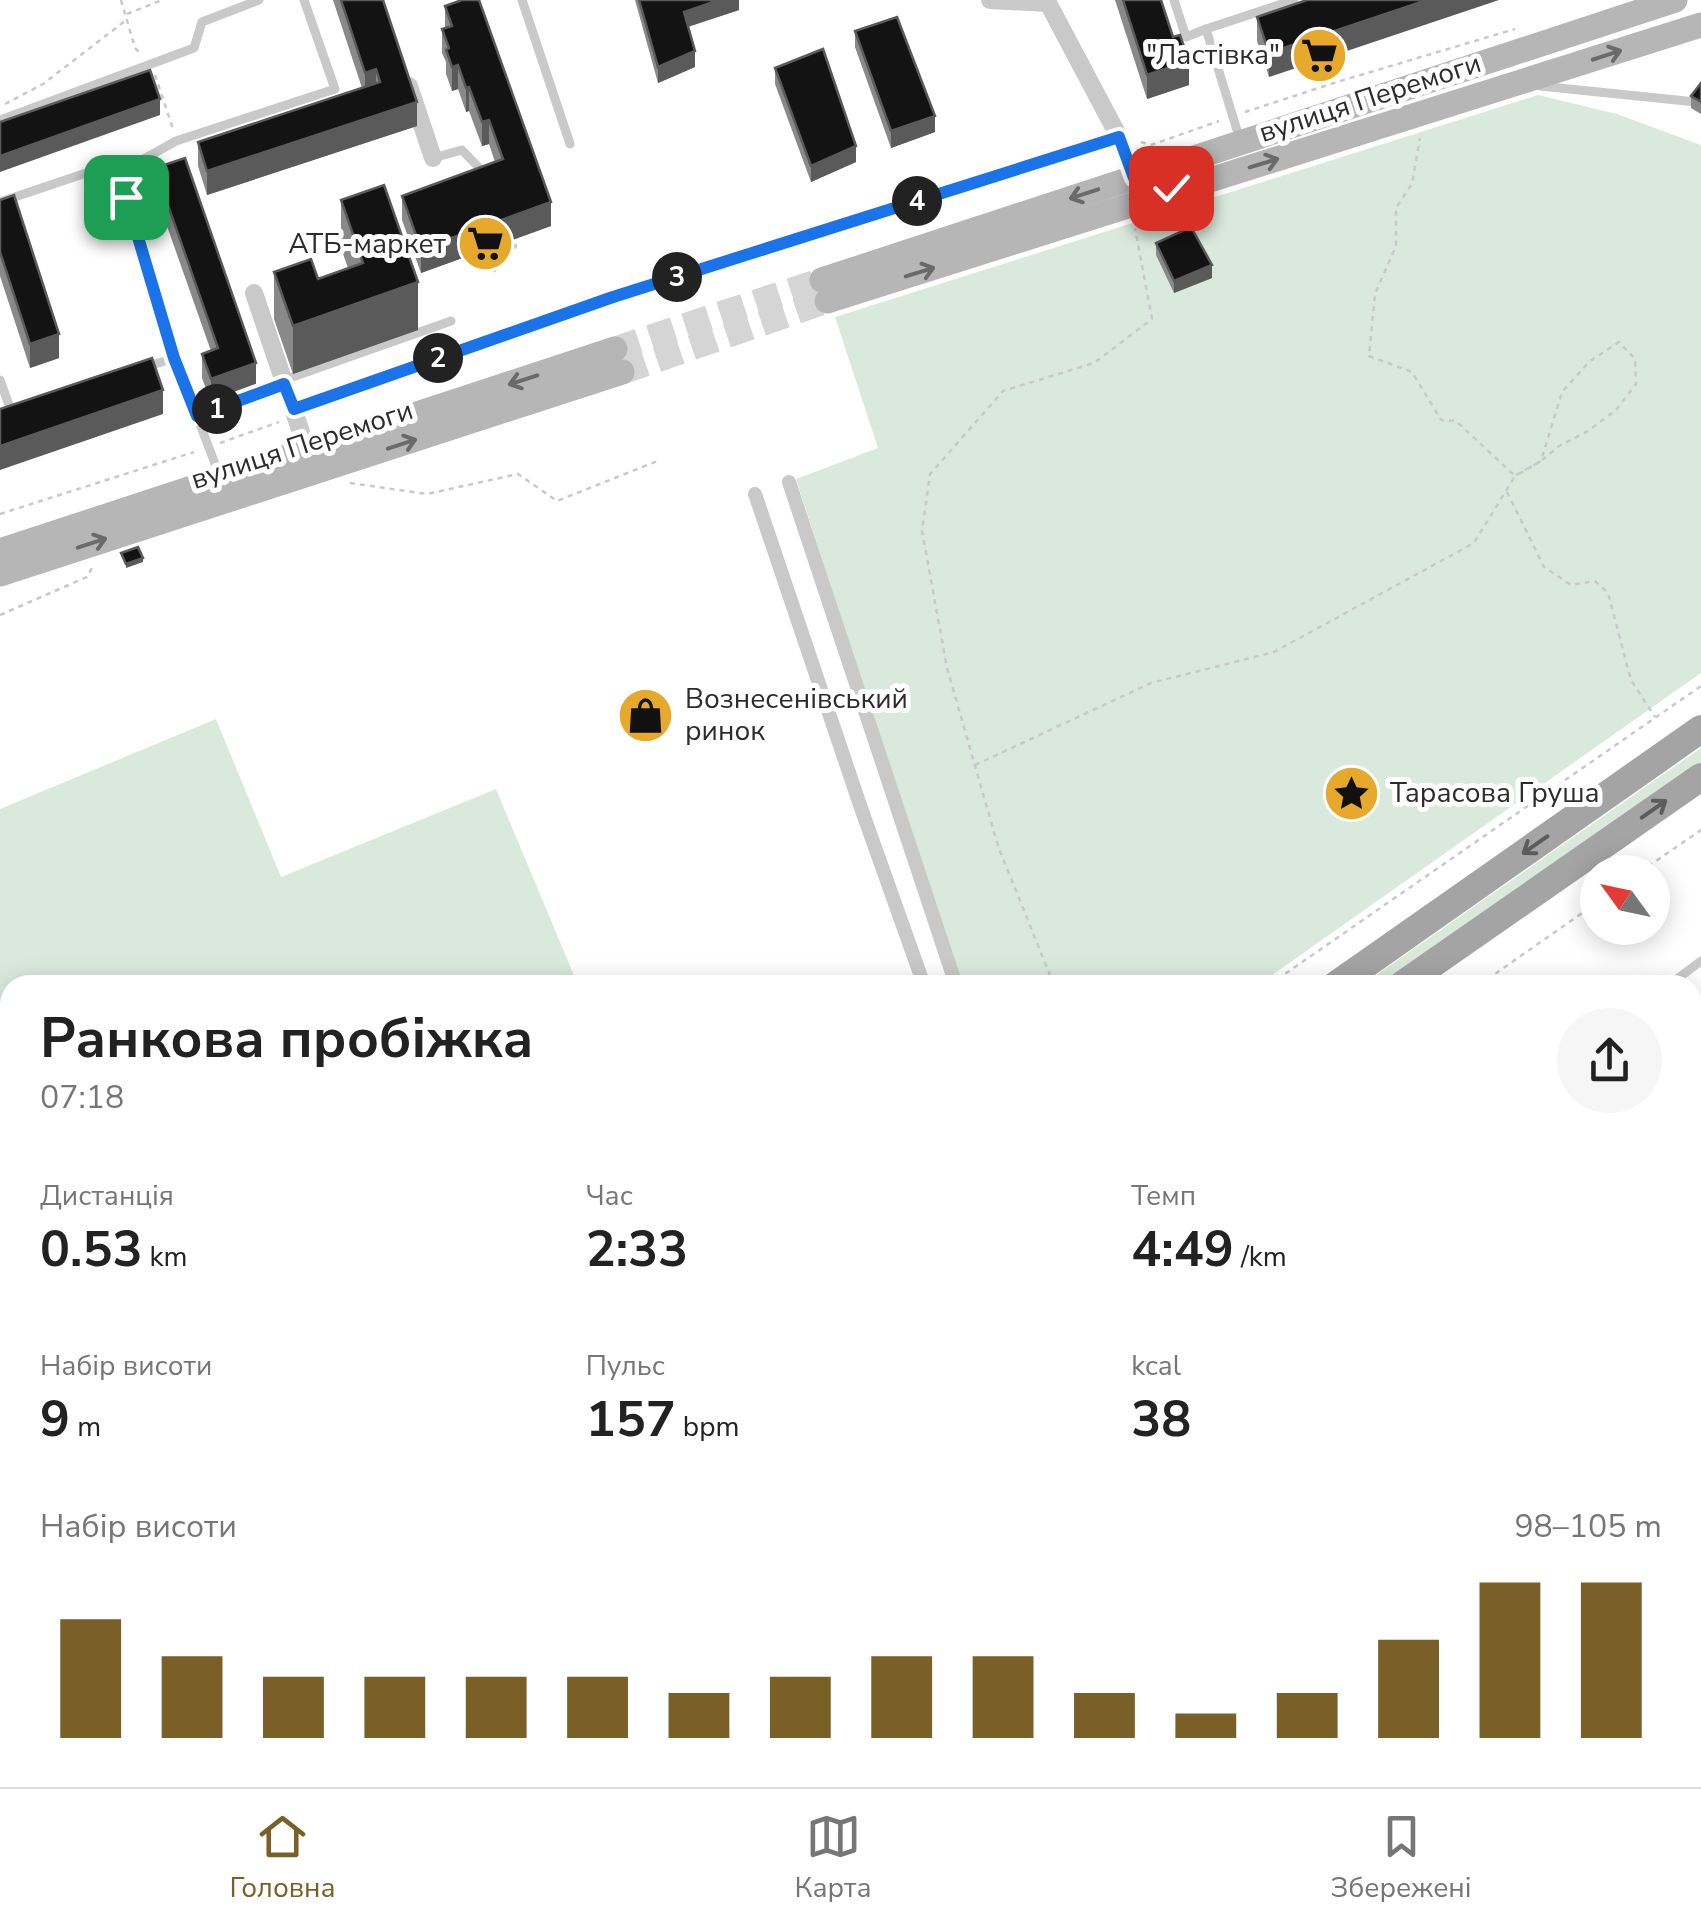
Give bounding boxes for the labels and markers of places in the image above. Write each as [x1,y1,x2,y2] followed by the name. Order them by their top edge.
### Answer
[1289,25,1349,85] supermarket icon: "Ластівка"
[1146,36,1280,74] place label: "Ластівка"
[1129,146,1214,231] pin
[84,155,169,240] pin
[892,176,942,226] pin: 4
[455,214,515,274] supermarket icon: АТБ-маркет
[288,225,447,263] place label: АТБ-маркет
[652,252,702,302] pin: 3
[413,333,463,383] pin: 2
[192,384,242,434] pin: 1
[685,680,908,750] place label: Вознесенівський ринок
[616,685,676,745] shop icon: Вознесенівський ринок
[1321,763,1381,823] place icon: Тарасова Груша
[1390,774,1600,812] place label: Тарасова Груша

